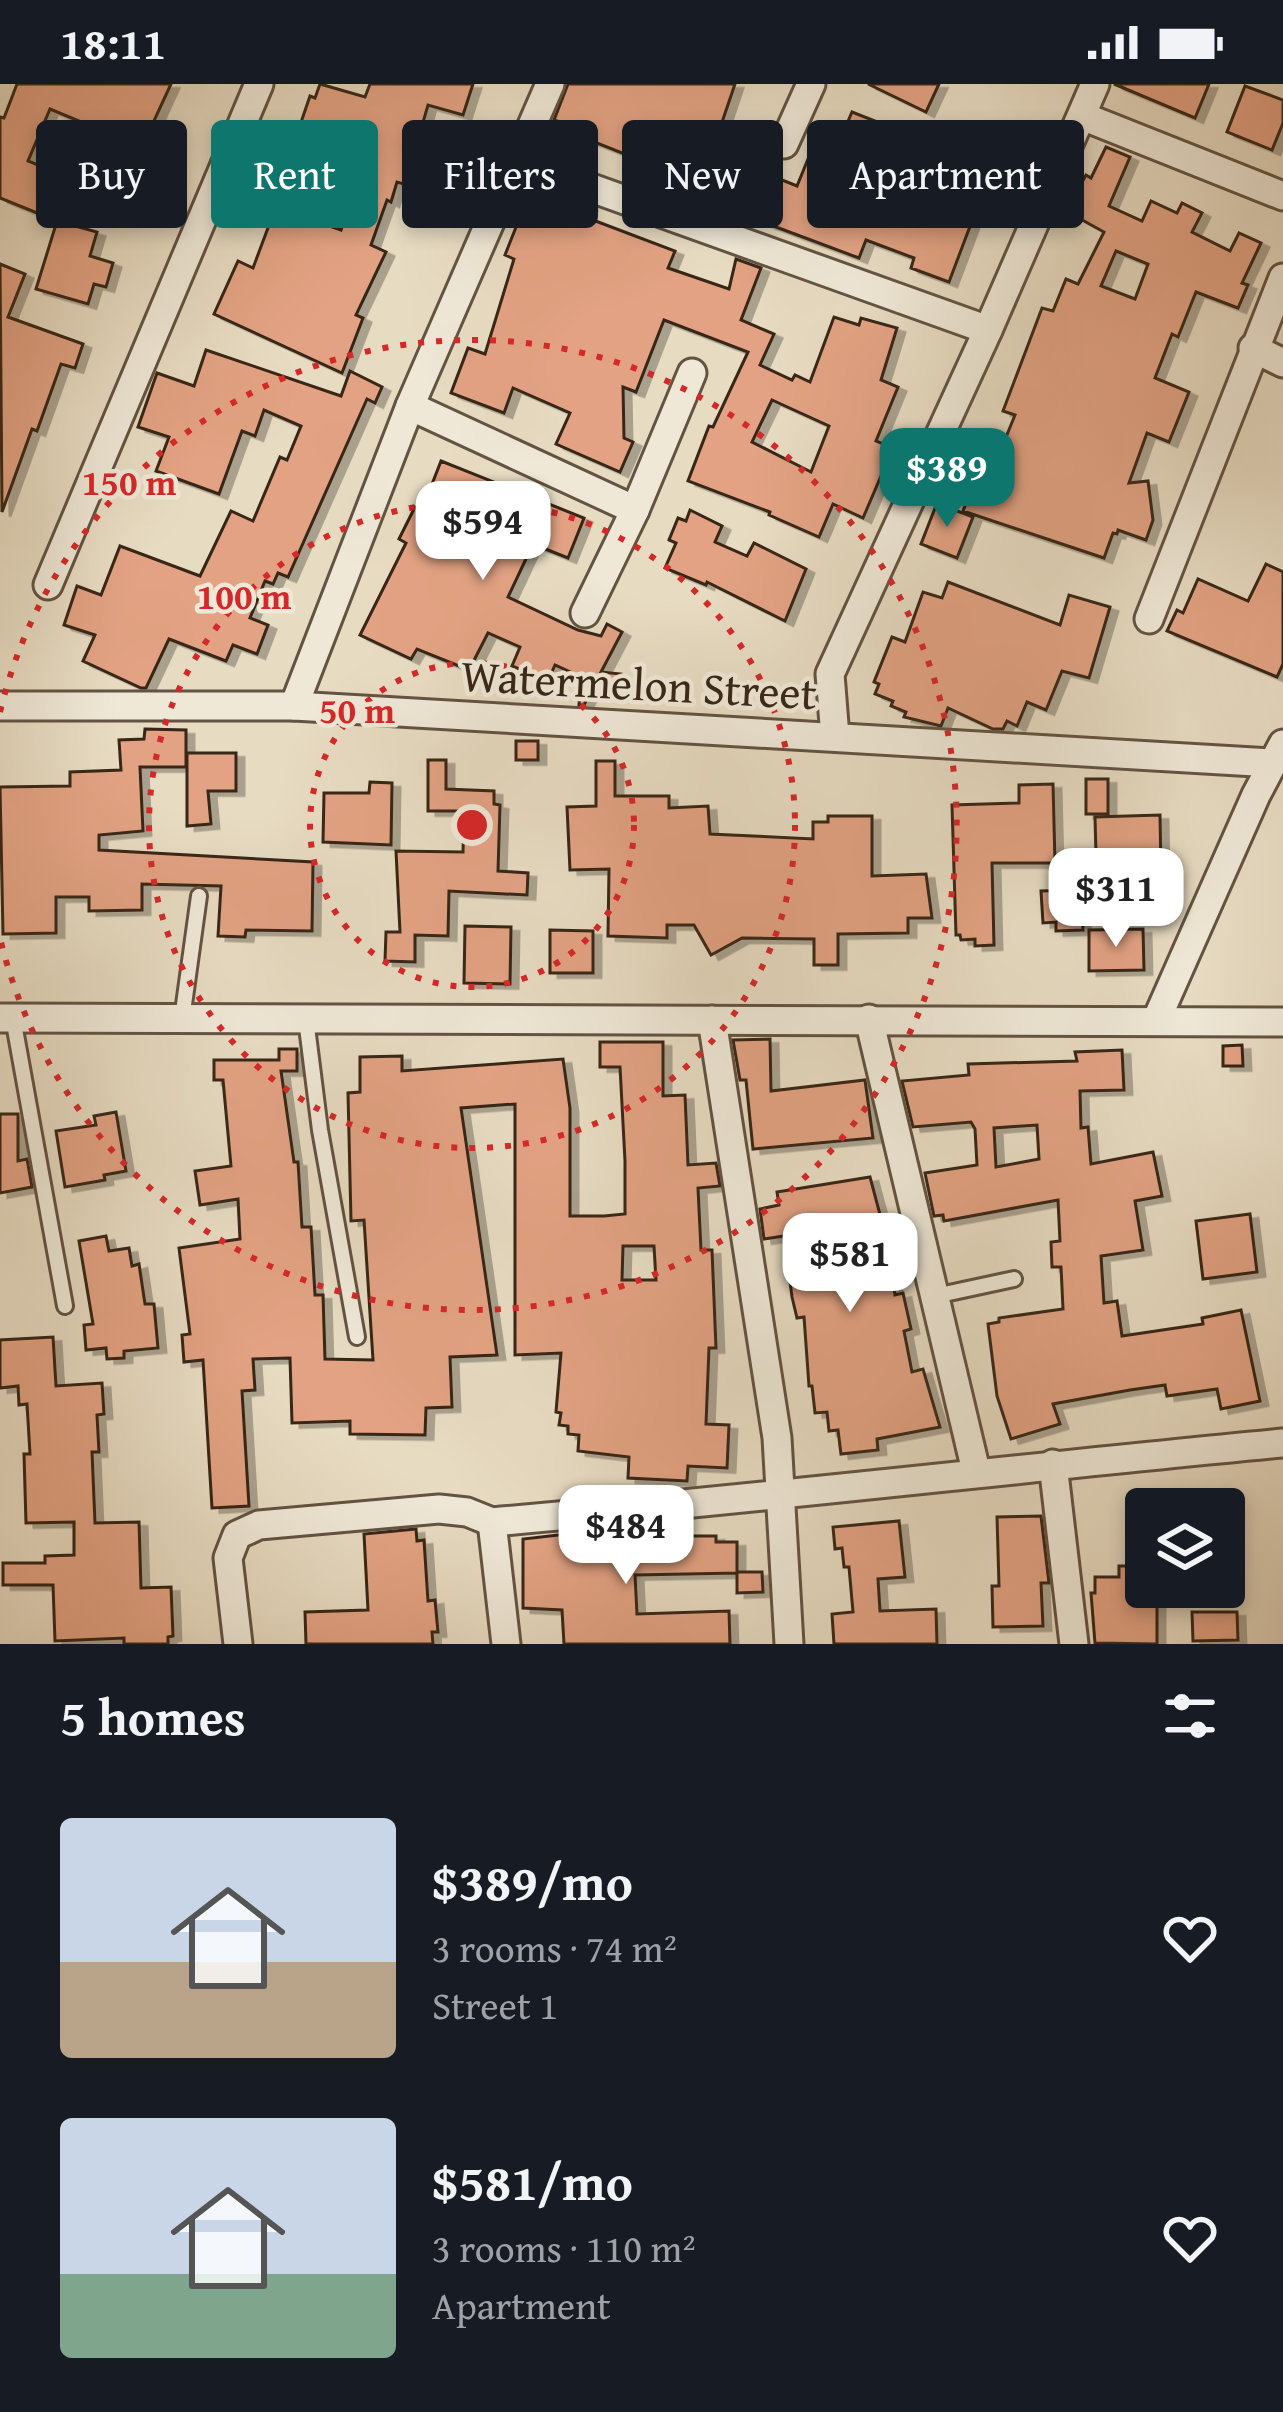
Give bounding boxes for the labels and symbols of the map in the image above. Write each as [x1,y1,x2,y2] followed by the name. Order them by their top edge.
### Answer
[876,428,1018,530] pin: $389
[82,455,177,508] text: 150 m
[412,481,554,583] pin: $594
[197,569,292,622] text: 100 m
[460,642,818,725] street label: Watermelon Street
[319,683,395,736] text: 50 m
[451,804,493,846] centre of rings
[1045,848,1187,950] pin: $311
[779,1213,921,1315] pin: $581
[555,1485,697,1587] pin: $484

